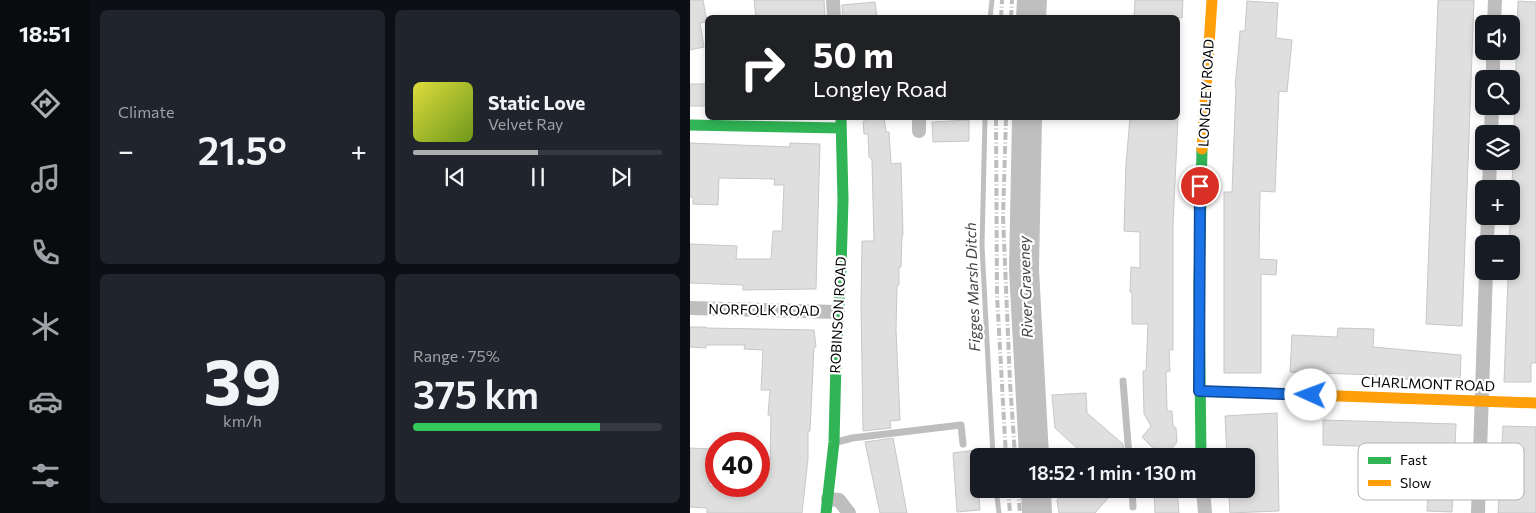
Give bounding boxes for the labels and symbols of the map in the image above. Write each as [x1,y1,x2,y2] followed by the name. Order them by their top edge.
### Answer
[1194,38,1217,147] street label: LONGLEY ROAD
[1179,165,1221,207] pin
[961,222,983,352] water label: Figges Marsh Ditch
[1014,234,1036,338] water label: River Graveney
[826,256,849,374] street label: ROBINSON ROAD
[708,300,820,319] street label: NORFOLK ROAD
[1284,368,1336,420] position arrow
[1361,373,1495,394] street label: CHARLMONT ROAD
[705,432,770,497] speed limit sign: 40
[1358,443,1524,500] legend
[1400,451,1427,468] text: Fast
[1400,474,1431,491] text: Slow

